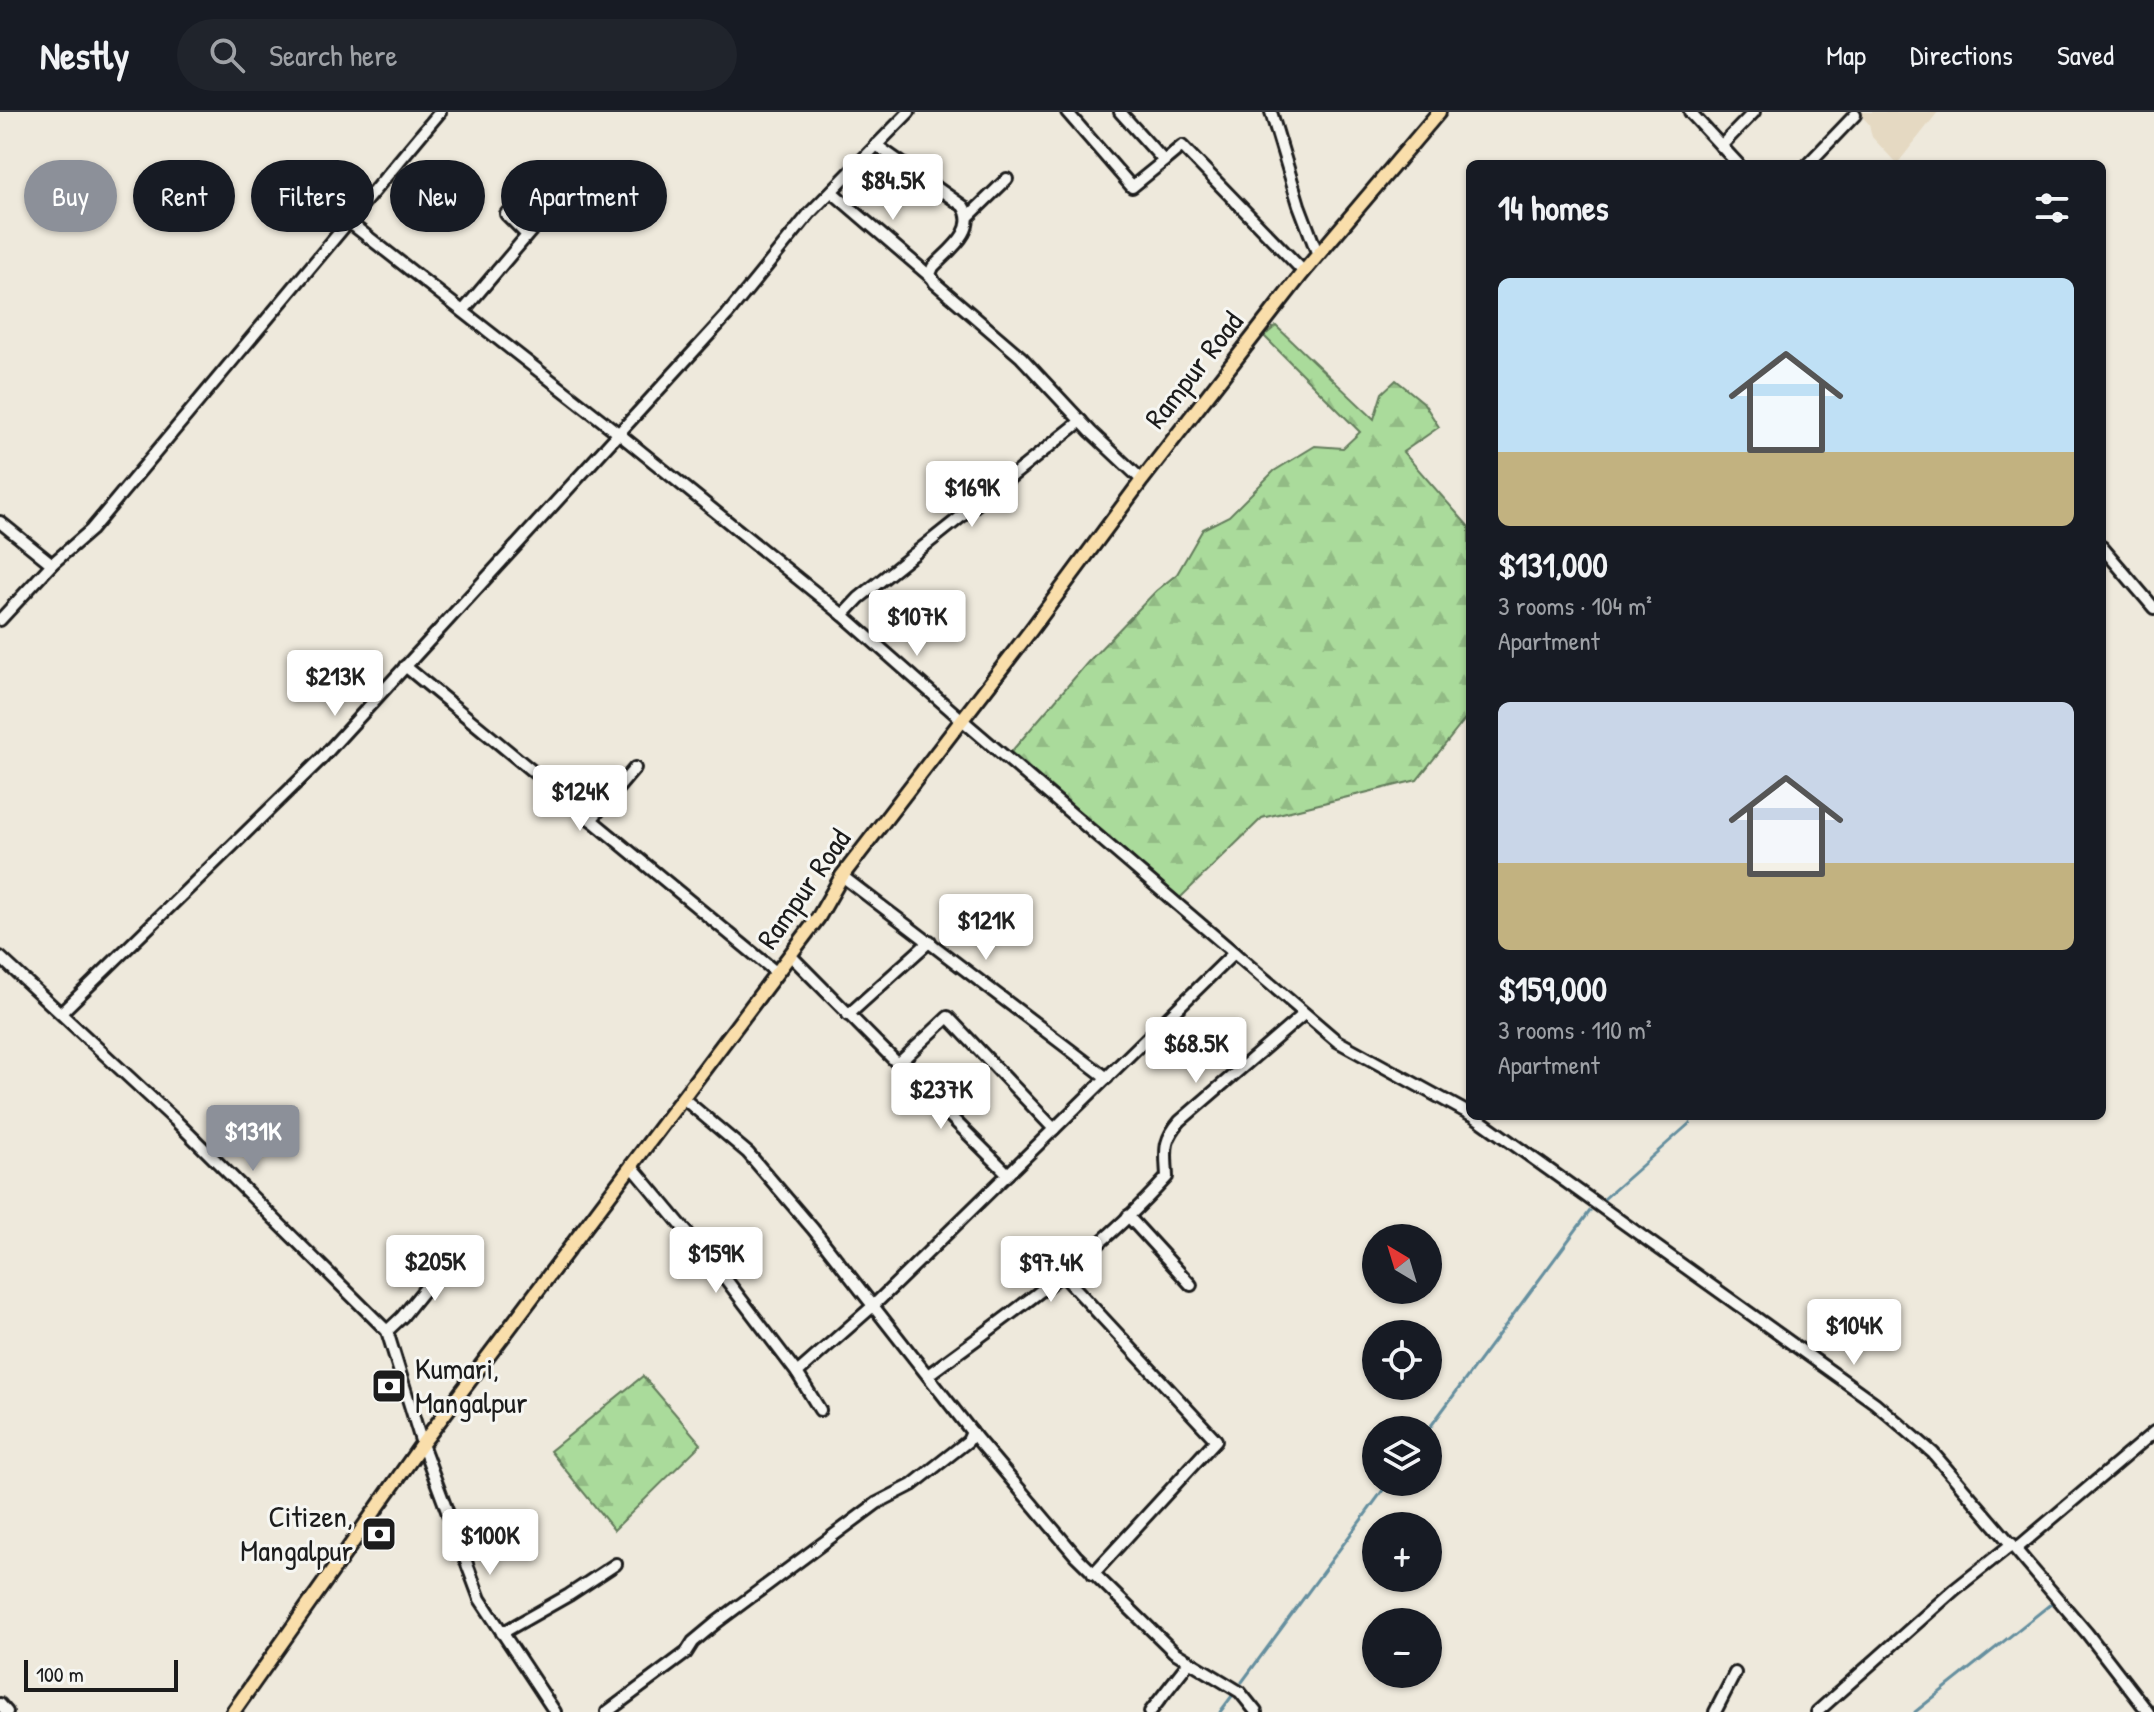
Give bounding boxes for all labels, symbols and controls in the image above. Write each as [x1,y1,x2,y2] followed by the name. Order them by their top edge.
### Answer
[177,19,737,91] search box
[40,29,129,81] text: Nestly
[205,33,249,77] icon: search
[269,35,397,75] text: Search here
[1826,36,1866,74] text: Map
[1910,36,2013,74] text: Directions
[2057,36,2114,74] text: Saved
[828,154,958,222] pin: $84.5K
[24,160,117,232] chip: Buy
[133,160,235,232] chip: Rent
[251,160,374,232] chip: Filters
[390,160,485,232] chip: New
[501,160,667,232] chip: Apartment
[861,162,925,197] text: $84.5K
[1498,185,1609,231] text: 14 homes
[2030,186,2074,230] icon: filters
[1135,302,1252,436] street label: Rampur Road
[1714,330,1858,474] icon: home
[916,461,1028,529] pin: $169K
[944,469,1000,504] text: $169K
[1498,542,1608,588] text: $131,000
[1498,588,1652,623] text: 3 rooms · 104 m²
[861,590,973,658] pin: $107K
[887,598,947,633] text: $107K
[1498,623,1600,658] text: Apartment
[279,650,391,718] pin: $213K
[305,658,365,693] text: $213K
[1714,754,1858,898] icon: home
[524,765,636,833] pin: $124K
[551,773,609,808] text: $124K
[747,820,859,957] street label: Rampur Road
[930,894,1042,962] pin: $121K
[957,902,1015,937] text: $121K
[1498,966,1607,1012] text: $159,000
[1498,1012,1652,1047] text: 3 rooms · 110 m²
[1131,1017,1261,1085] pin: $68.5K
[1164,1025,1228,1060] text: $68.5K
[1498,1047,1600,1082] text: Apartment
[885,1063,997,1131] pin: $237K
[909,1071,973,1106] text: $237K
[197,1105,309,1173] pin: $131K
[224,1113,282,1148] text: $131K
[1362,1224,1442,1304] north arrow
[1362,1224,1442,1688] map controls
[660,1227,772,1295] pin: $159K
[379,1235,491,1303] pin: $205K
[688,1235,744,1270] text: $159K
[986,1236,1116,1304] pin: $97.4K
[404,1243,466,1278] text: $205K
[1019,1244,1083,1279] text: $97.4K
[1798,1299,1910,1367] pin: $104K
[1825,1307,1883,1342] text: $104K
[1362,1320,1442,1400] button: locate
[415,1348,528,1422] place label: Kumari, Mangalpur
[370,1367,408,1405] bank icon: Kumari, Mangalpur
[1362,1416,1442,1496] button: layers
[240,1496,353,1570] place label: Citizen, Mangalpur
[434,1509,546,1577] pin: $100K
[1362,1512,1442,1592] button: +
[360,1515,398,1553] bank icon: Citizen, Mangalpur
[460,1517,520,1552] text: $100K
[1362,1608,1442,1688] button: −
[24,1656,178,1692] scale bar
[36,1659,84,1689] text: 100 m

